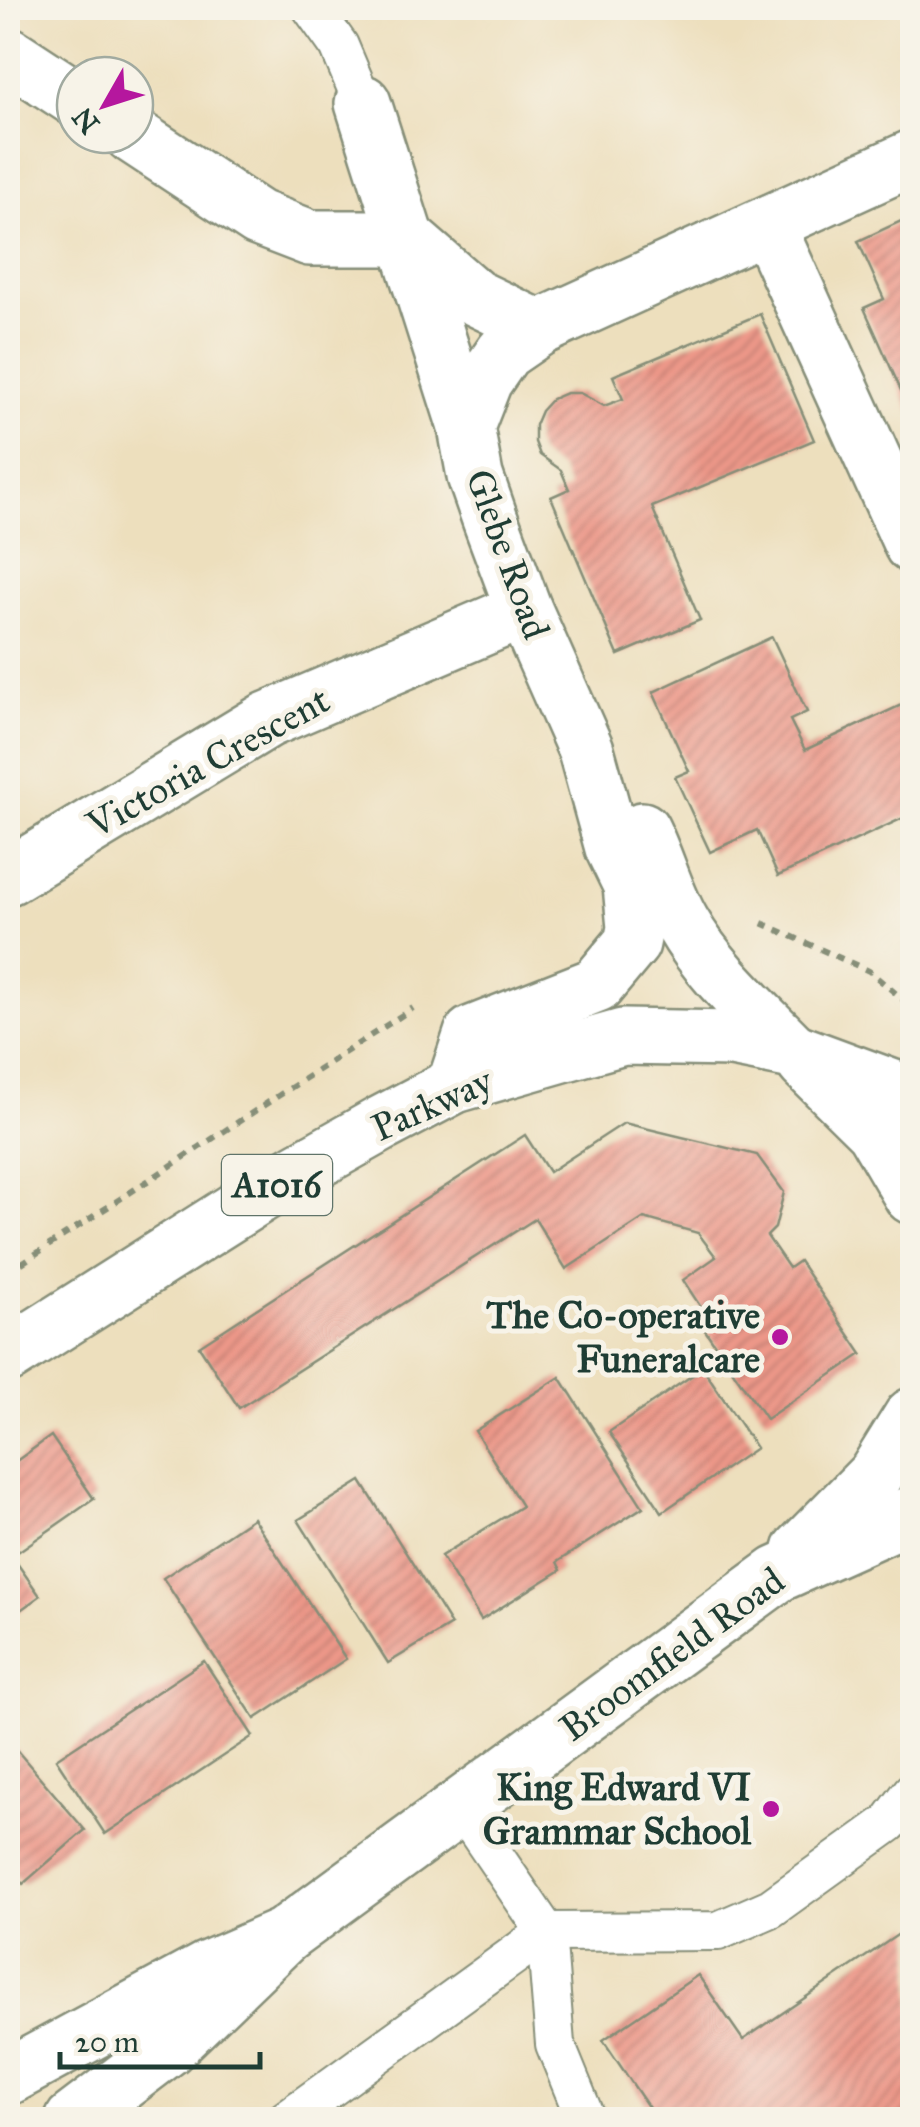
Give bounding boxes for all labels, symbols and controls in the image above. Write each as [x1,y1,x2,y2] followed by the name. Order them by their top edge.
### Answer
[55,55,155,155] north arrow
[65,100,107,141] text: N
[456,463,560,645] street label: Glebe Road
[78,677,337,848] street label: Victoria Crescent
[365,1057,500,1151] street label: Parkway
[222,1155,332,1215] road number: A1016
[486,1292,760,1382] place label: The Co-operative Funeralcare
[769,1326,791,1348] marker: The Co-operative Funeralcare
[551,1557,793,1751] street label: Broomfield Road
[483,1764,752,1854] place label: King Edward VI Grammar School
[760,1798,782,1820] marker: King Edward VI Grammar School
[60,2007,260,2069] scale bar
[75,2024,139,2060] text: 20 m

